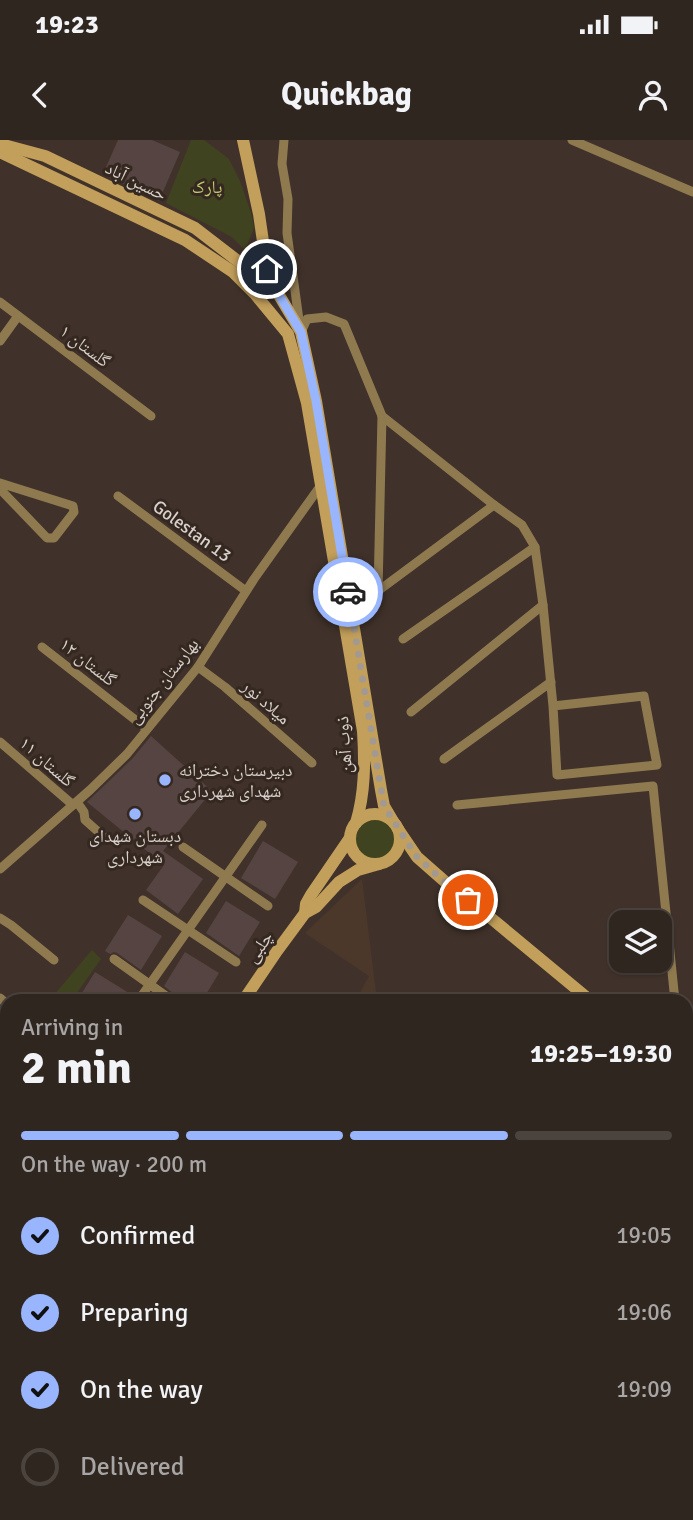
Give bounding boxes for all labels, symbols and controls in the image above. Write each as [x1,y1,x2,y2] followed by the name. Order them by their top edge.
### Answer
[35,9,99,41] text: 19:23
[281,75,412,114] text: Quickbag
[21,76,59,114] icon: back
[634,76,672,114] icon: person
[102,157,170,205] street label: حسین آباد
[192,176,222,198] park label: پارک
[237,239,297,299] pin
[248,250,286,288] icon: home
[55,320,115,372] street label: گلستان ۱
[148,495,236,567] street label: Golestan 13
[313,557,383,627] courier
[329,573,367,611] icon: car
[55,633,121,691] street label: گلستان ۱۲
[123,634,203,728] street label: بهارستان جنوبی
[236,674,295,729] street label: میلاد نور
[331,715,357,775] street label: ذوب آهن
[15,732,79,792] street label: گلستان ۱۱
[179,759,293,802] place label: دبیرستان دخترانه شهدای شهرداری
[157,772,173,788] marker: دبیرستان دخترانه شهدای شهرداری
[127,806,143,822] marker: دبستان شهدای شهرداری
[89,825,181,868] place label: دبستان شهدای شهرداری
[438,870,498,930] pin
[449,881,487,919] icon: bag
[609,910,672,973] map controls
[609,910,672,973] button: layers
[240,927,278,967] street label: چلبی
[21,1013,123,1042] text: Arriving in
[530,1038,672,1070] text: 19:25–19:30
[21,1040,132,1096] text: 2 min
[21,1150,207,1179] text: On the way · 200 m
[21,1217,59,1255] icon: check
[80,1220,195,1252] text: Confirmed
[616,1221,672,1250] text: 19:05
[21,1294,59,1332] icon: check
[80,1297,188,1329] text: Preparing
[616,1298,672,1327] text: 19:06
[21,1371,59,1409] icon: check
[80,1374,203,1406] text: On the way
[616,1375,672,1404] text: 19:09
[80,1451,185,1483] text: Delivered

